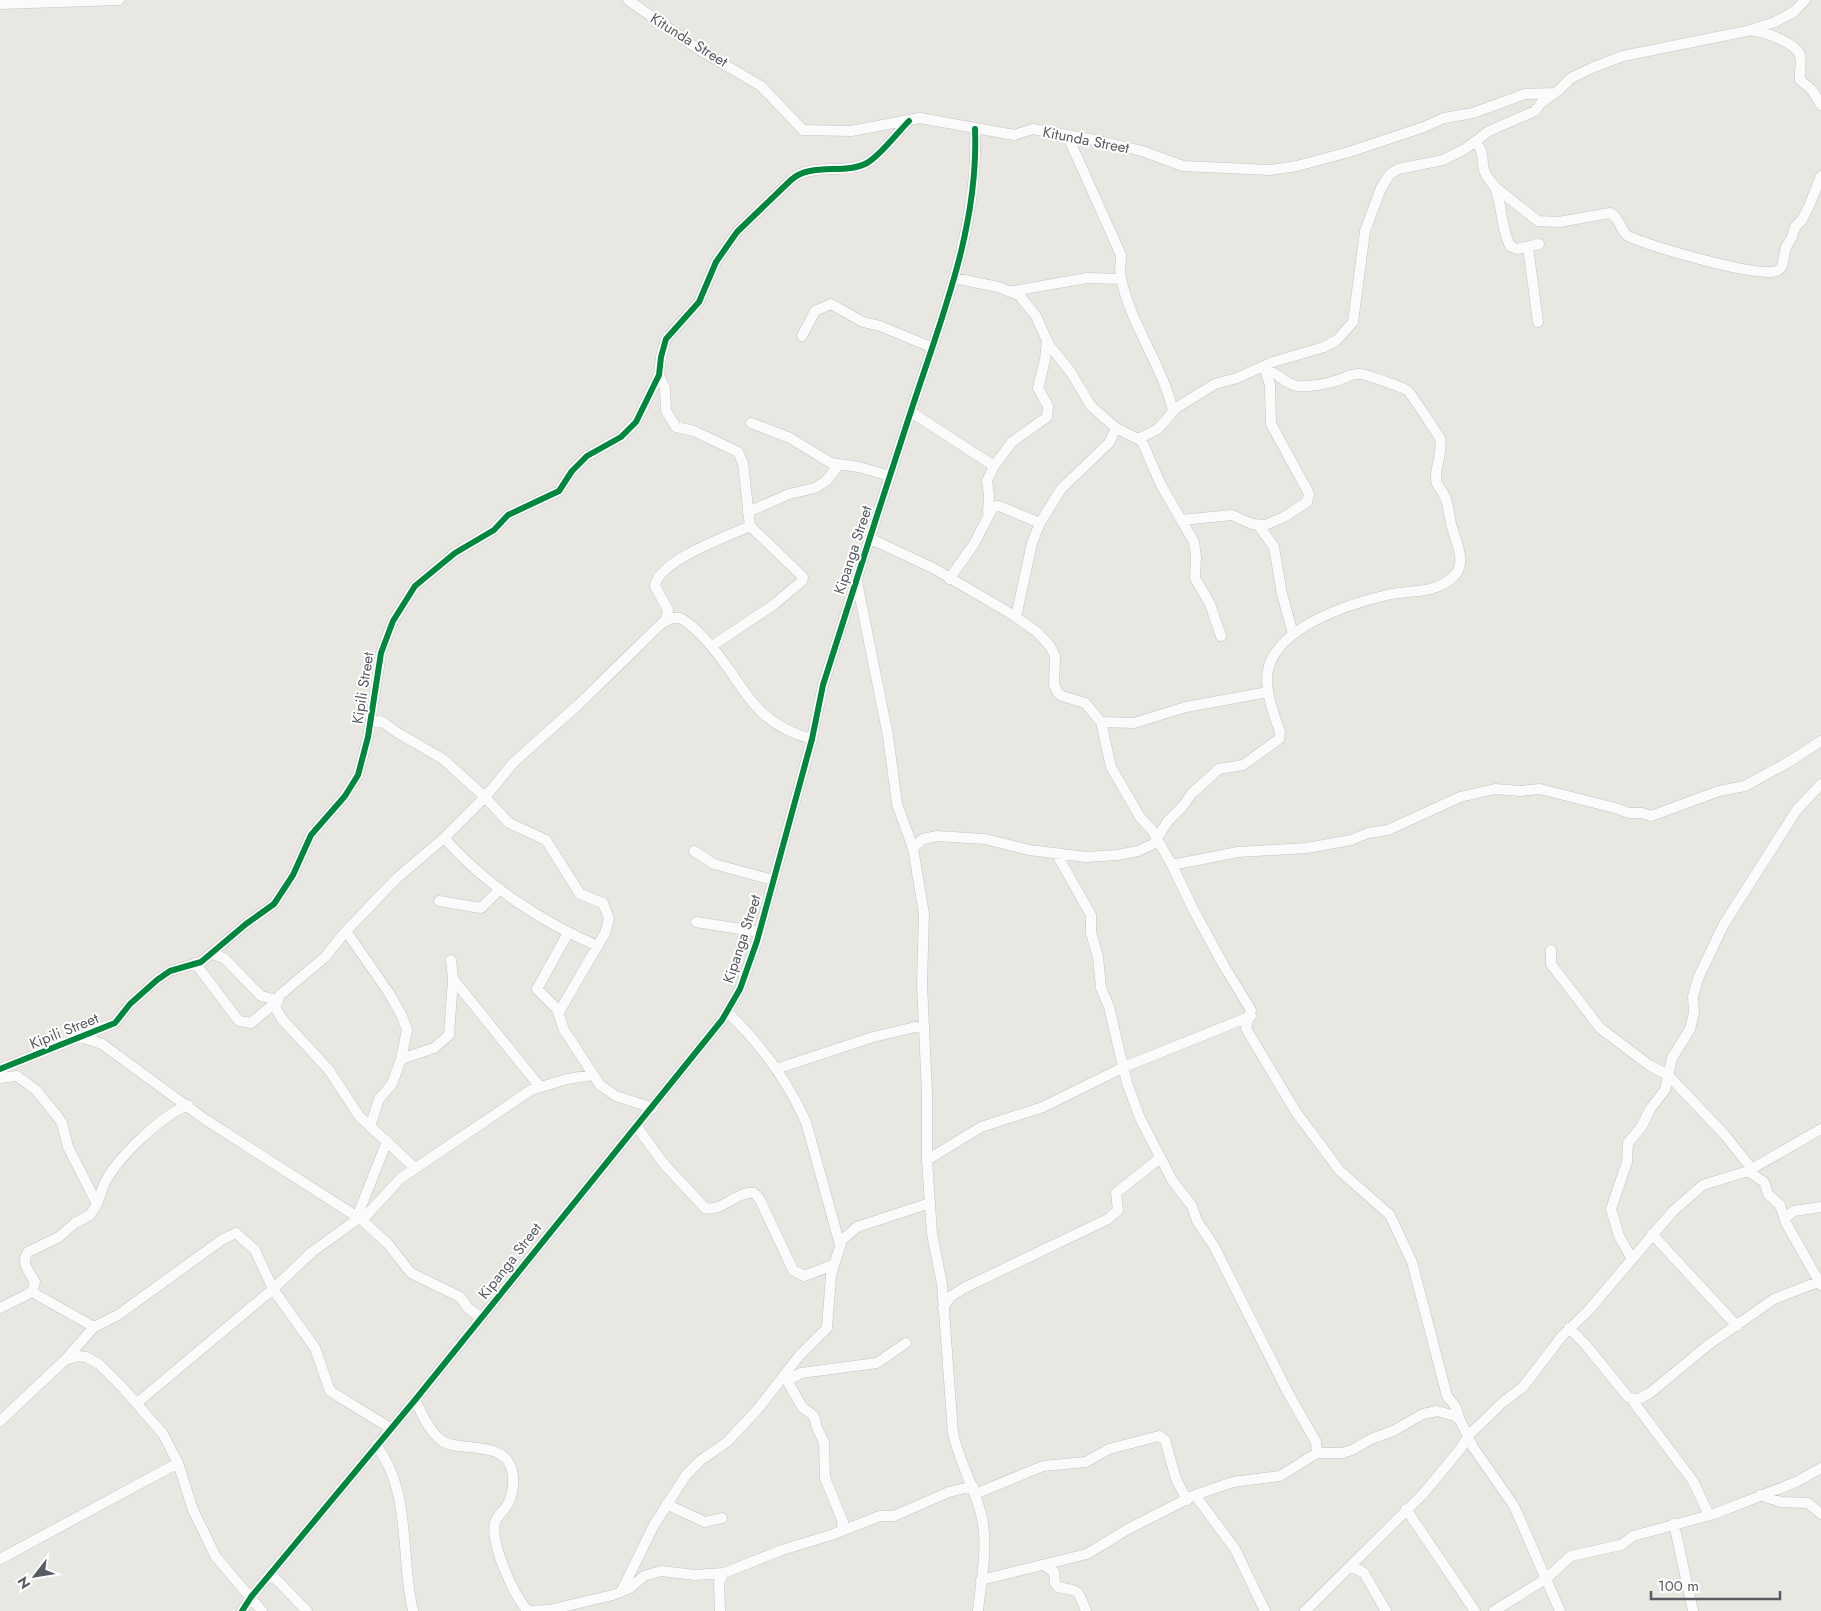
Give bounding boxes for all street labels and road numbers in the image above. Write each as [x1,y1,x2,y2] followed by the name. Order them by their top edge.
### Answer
[646,7,732,73] street label: Kitunda Street
[1041,121,1132,159] street label: Kitunda Street
[828,502,878,597] street label: Kipanga Street
[346,650,380,726] street label: Kipili Street
[717,891,767,986] street label: Kipanga Street
[26,1007,102,1055] street label: Kipili Street
[473,1218,547,1304] street label: Kipanga Street

